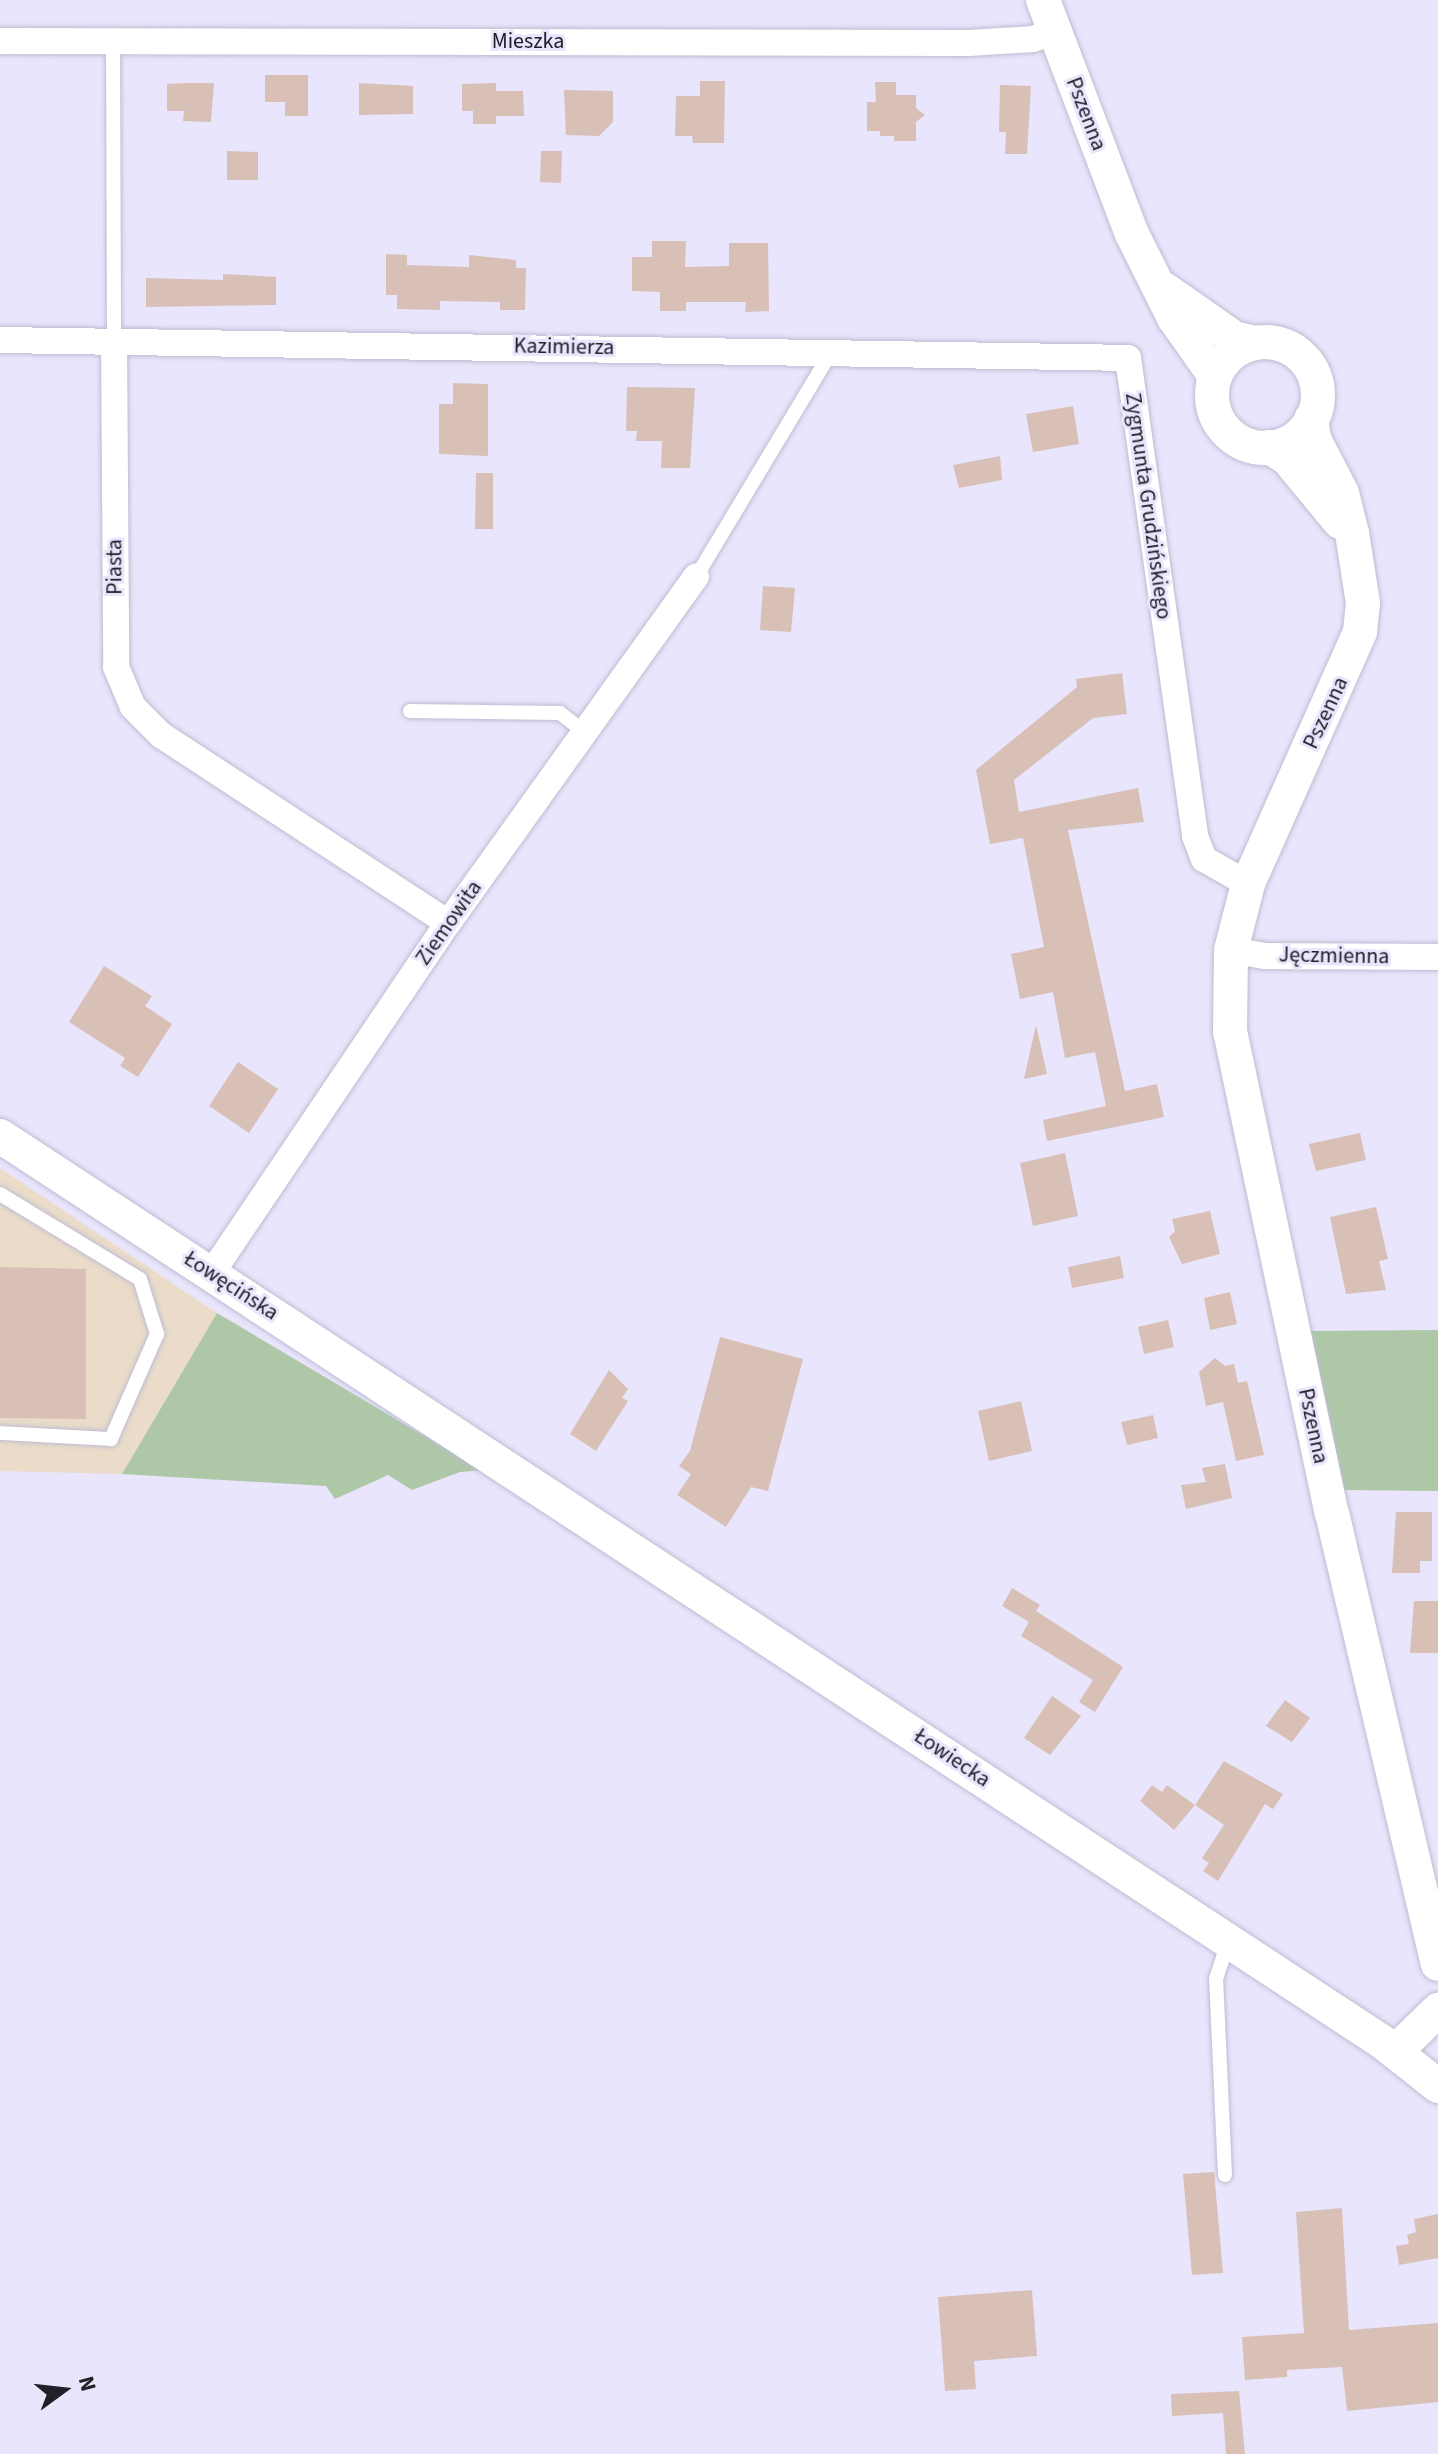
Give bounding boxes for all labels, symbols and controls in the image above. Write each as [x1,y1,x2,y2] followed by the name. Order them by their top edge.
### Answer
[492,29,564,55] street label: Mieszka
[1060,73,1112,155] street label: Pszenna
[513,333,615,361] street label: Kazimierza
[1119,391,1177,621] street label: Zygmunta Grudzińskiego
[102,539,128,595] street label: Piasta
[1298,673,1354,753] street label: Pszenna
[410,875,488,971] street label: Ziemowita
[1279,942,1389,970] street label: Jęczmienna
[179,1246,283,1326] street label: Łowęcińska
[1292,1386,1334,1466] street label: Pszenna
[909,1723,995,1793] street label: Łowiecka
[24,2350,104,2430] north arrow
[70,2373,105,2395] text: N

